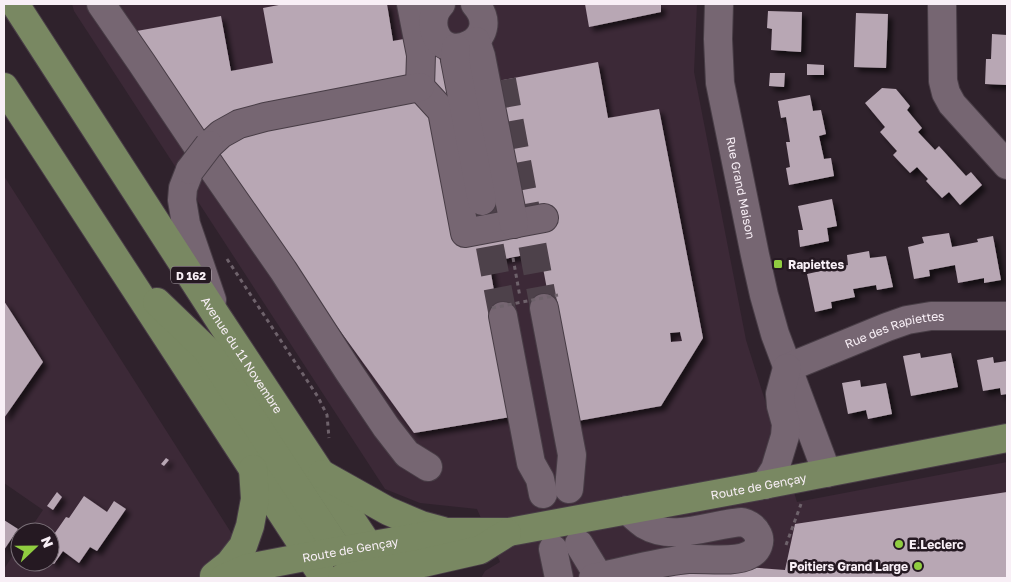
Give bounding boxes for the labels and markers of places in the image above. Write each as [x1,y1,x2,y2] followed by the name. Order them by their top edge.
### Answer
[788,257,844,272] place label: Rapiettes
[772,258,784,270] marker: Rapiettes
[909,537,964,552] place label: E.Leclerc
[893,538,905,550] marker: E.Leclerc
[789,559,908,574] place label: Poitiers Grand Large
[912,560,924,572] marker: Poitiers Grand Large

